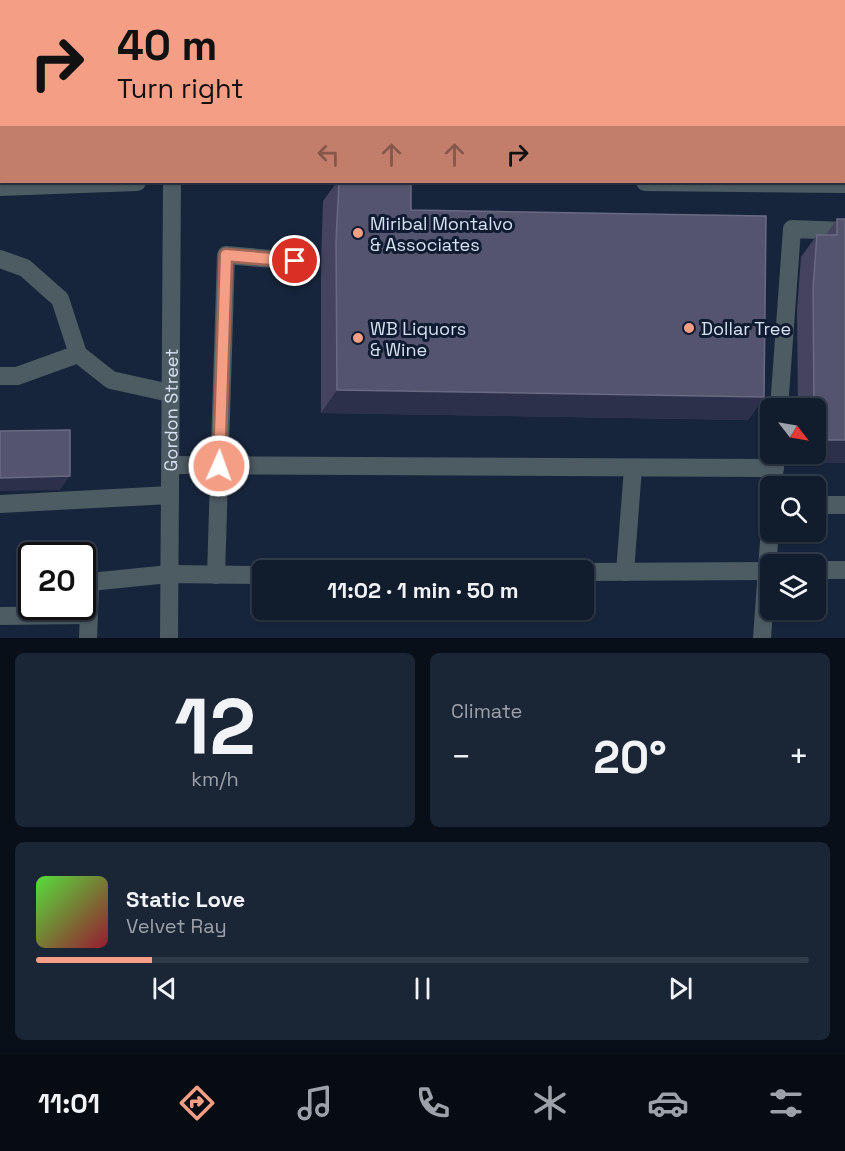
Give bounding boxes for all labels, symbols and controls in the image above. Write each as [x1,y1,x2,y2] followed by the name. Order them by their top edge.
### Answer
[117,19,217,72] text: 40 m
[18,24,96,102] icon: right
[117,71,244,106] text: Turn right
[312,138,345,171] icon: left
[375,138,408,171] icon: ahead
[438,138,471,171] icon: ahead
[501,138,534,171] icon: right
[370,212,513,256] place label: Miribal Montalvo & Associates
[351,226,365,240] marker: Miribal Montalvo & Associates
[269,235,320,286] pin
[278,244,311,277] icon: arrive
[370,317,466,361] place label: WB Liquors & Wine
[701,317,791,340] place label: Dollar Tree
[682,321,696,335] marker: Dollar Tree
[351,331,365,345] marker: WB Liquors & Wine
[159,348,182,472] street label: Gordon Street
[760,398,826,464] north arrow
[760,398,826,620] map controls
[187,434,251,498] position arrow
[760,476,826,542] button: search
[18,542,96,620] speed limit sign: 20
[760,554,826,620] button: layers
[327,576,519,604] text: 11:02 · 1 min · 50 m
[174,677,256,777] text: 12
[451,698,522,724] text: Climate
[593,729,667,786] text: 20°
[451,736,471,778] text: −
[789,736,809,778] text: +
[191,766,239,792] text: km/h
[126,885,245,913] text: Static Love
[126,913,227,939] text: Velvet Ray
[148,972,181,1005] icon: previous
[406,972,439,1005] icon: pause
[664,972,697,1005] icon: next
[176,1082,218,1124] icon: directions
[294,1082,336,1124] icon: music
[412,1082,454,1124] icon: phone
[529,1082,571,1124] icon: climate
[647,1082,689,1124] icon: car
[765,1082,807,1124] icon: filters
[38,1086,100,1121] text: 11:01

